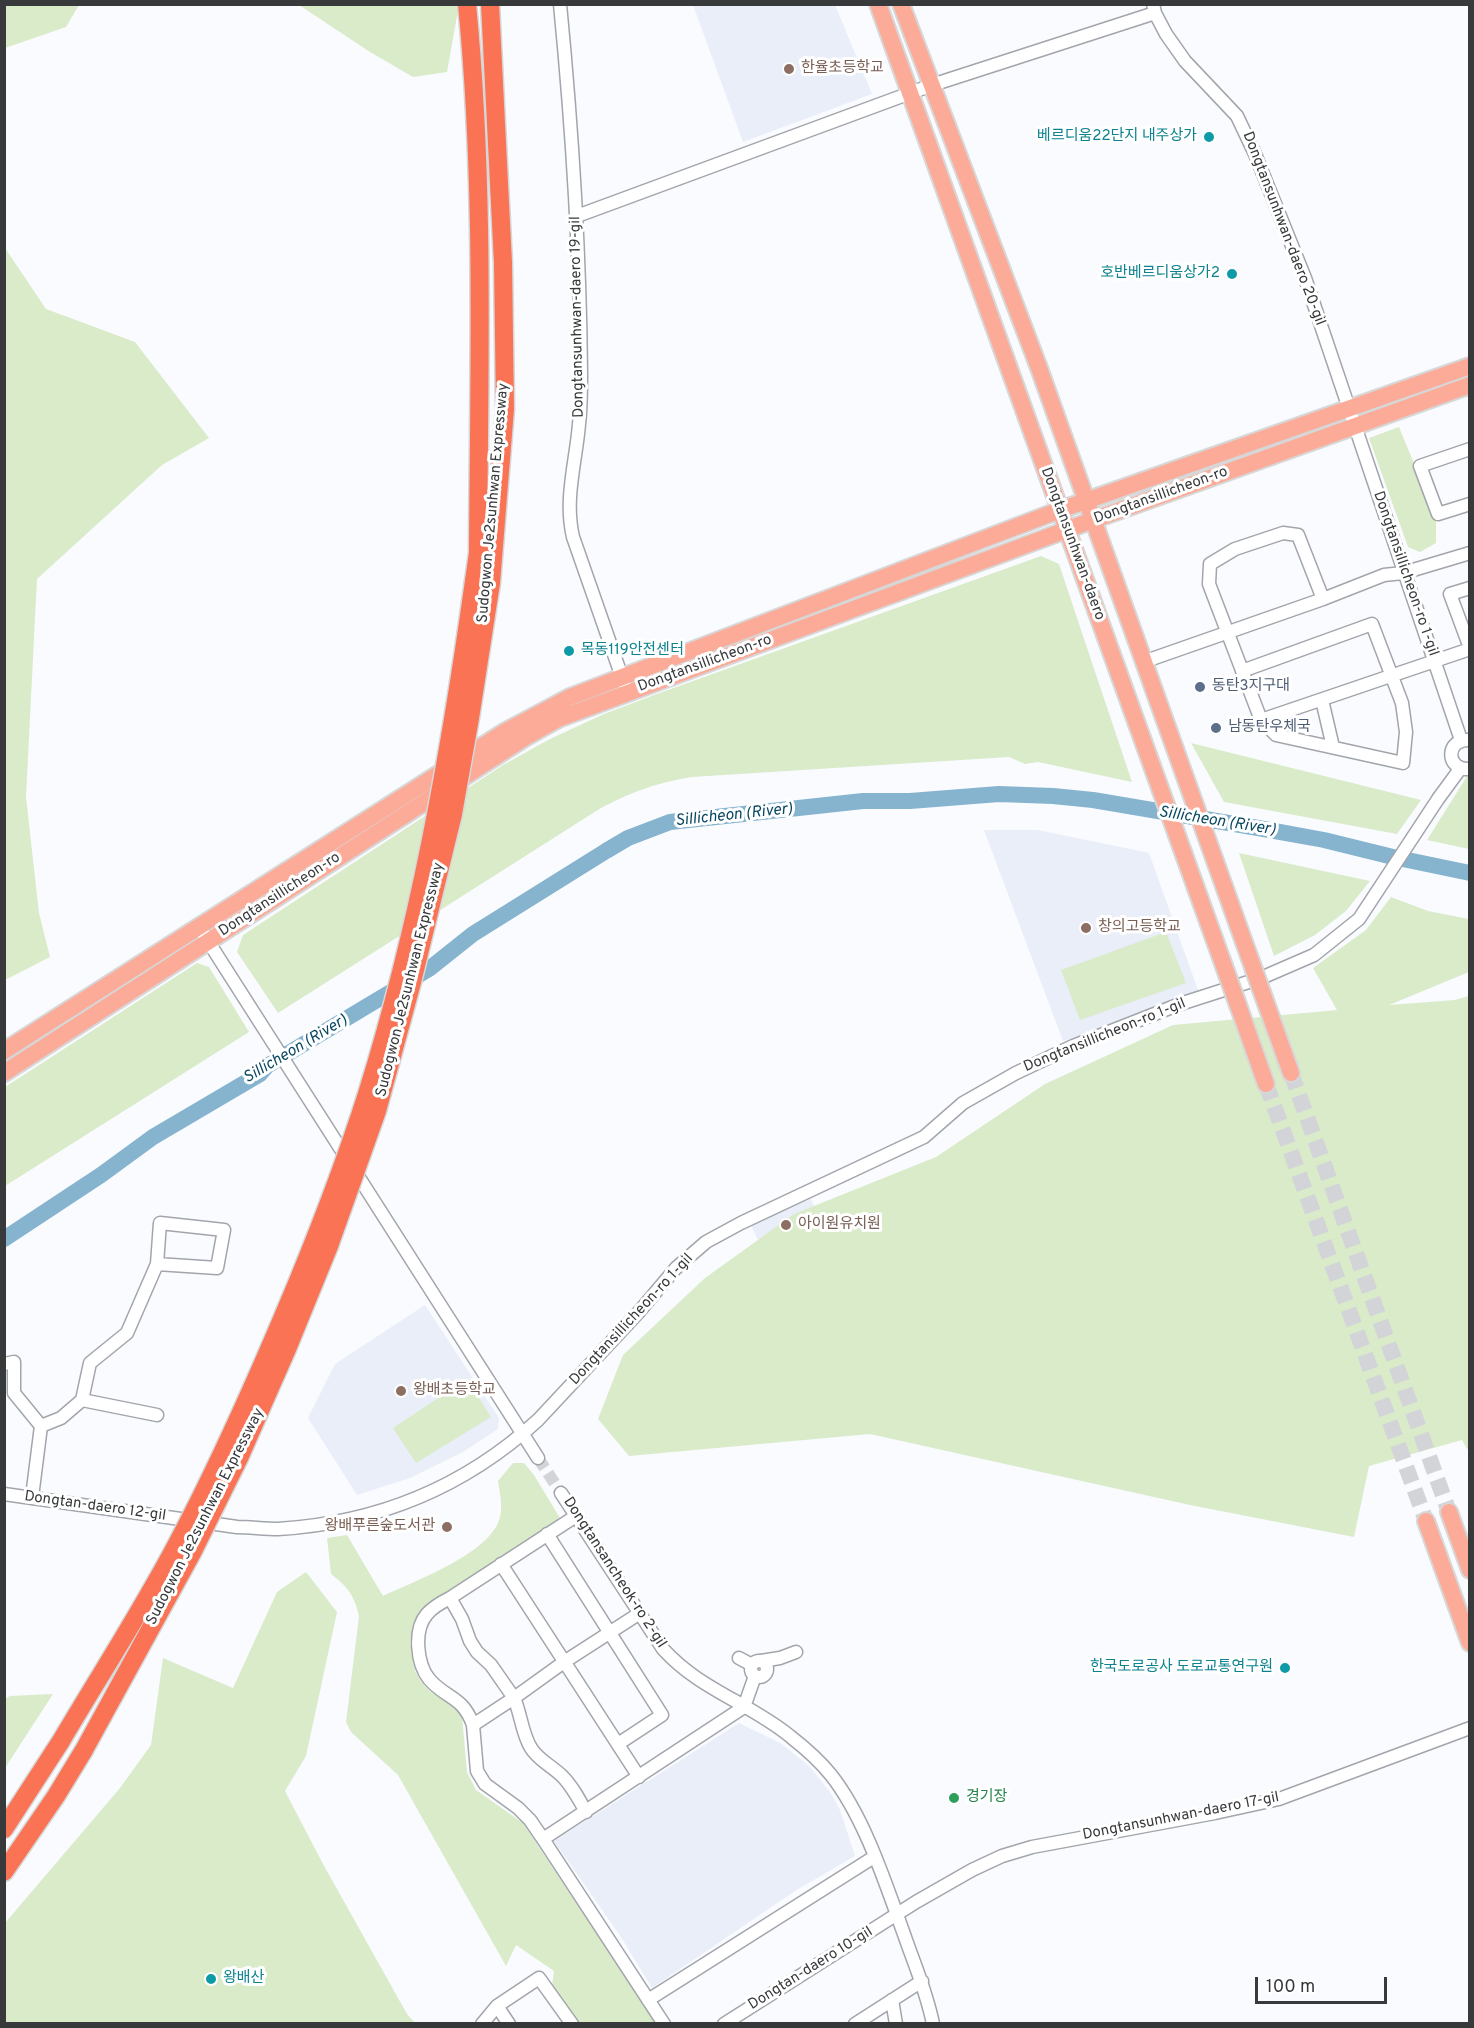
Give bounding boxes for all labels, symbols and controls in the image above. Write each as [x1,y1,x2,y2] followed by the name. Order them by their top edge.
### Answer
[801,60,884,78] place label: 한율초등학교
[782,62,796,76] marker: 한율초등학교
[1037,128,1197,146] place label: 베르디움22단지 내주상가
[1202,130,1216,144] marker: 베르디움22단지 내주상가
[1238,130,1328,328] street label: Dongtansunhwan-daero 20-gil
[567,216,589,418] street label: Dongtansunhwan-daero 19-gil
[1100,265,1220,283] place label: 호반베르디움상가2
[1225,267,1239,281] marker: 호반베르디움상가2
[475,382,513,624] street label: Sudogwon Je2sunhwan Expressway
[1092,463,1230,529] street label: Dongtansillicheon-ro
[1036,465,1108,623] street label: Dongtansunhwan-daero
[1368,489,1442,659] street label: Dongtansillicheon-ro 1-gil
[636,631,774,697] street label: Dongtansillicheon-ro
[581,642,684,660] place label: 목동119안전센터
[562,644,576,658] marker: 목동119안전센터
[1212,678,1290,696] place label: 동탄3지구대
[1193,680,1207,694] marker: 동탄3지구대
[1228,719,1311,737] place label: 남동탄우체국
[1209,721,1223,735] marker: 남동탄우체국
[674,800,794,832] water label: Sillicheon (River)
[1157,803,1277,841] water label: Sillicheon (River)
[216,849,344,941] street label: Dongtansillicheon-ro
[373,861,449,1099] street label: Sudogwon Je2sunhwan Expressway
[1098,919,1181,937] place label: 창의고등학교
[1079,921,1093,935] marker: 창의고등학교
[1021,995,1189,1077] street label: Dongtansillicheon-ro 1-gil
[241,1011,351,1089] water label: Sillicheon (River)
[798,1216,881,1234] place label: 아이원유치원
[779,1218,793,1232] marker: 아이원유치원
[566,1251,698,1389] street label: Dongtansillicheon-ro 1-gil
[413,1382,496,1400] place label: 왕배초등학교
[394,1384,408,1398] marker: 왕배초등학교
[143,1406,269,1628] street label: Sudogwon Je2sunhwan Expressway
[23,1488,167,1526] street label: Dongtan-daero 12-gil
[558,1494,670,1652] street label: Dongtansancheok-ro 2-gil
[325,1518,435,1536] place label: 왕배푸른숲도서관
[440,1520,454,1534] marker: 왕배푸른숲도서관
[1090,1659,1273,1677] place label: 한국도로공사 도로교통연구원
[1278,1661,1292,1675] marker: 한국도로공사 도로교통연구원
[966,1789,1007,1807] place label: 경기장
[1081,1789,1281,1845] street label: Dongtansunhwan-daero 17-gil
[947,1791,961,1805] marker: 경기장
[745,1923,877,2015] street label: Dongtan-daero 10-gil
[1258,1965,1390,2003] scale bar
[223,1970,264,1988] place label: 왕배산
[204,1972,218,1986] marker: 왕배산
[1266,1976,1315,1999] text: 100 m

